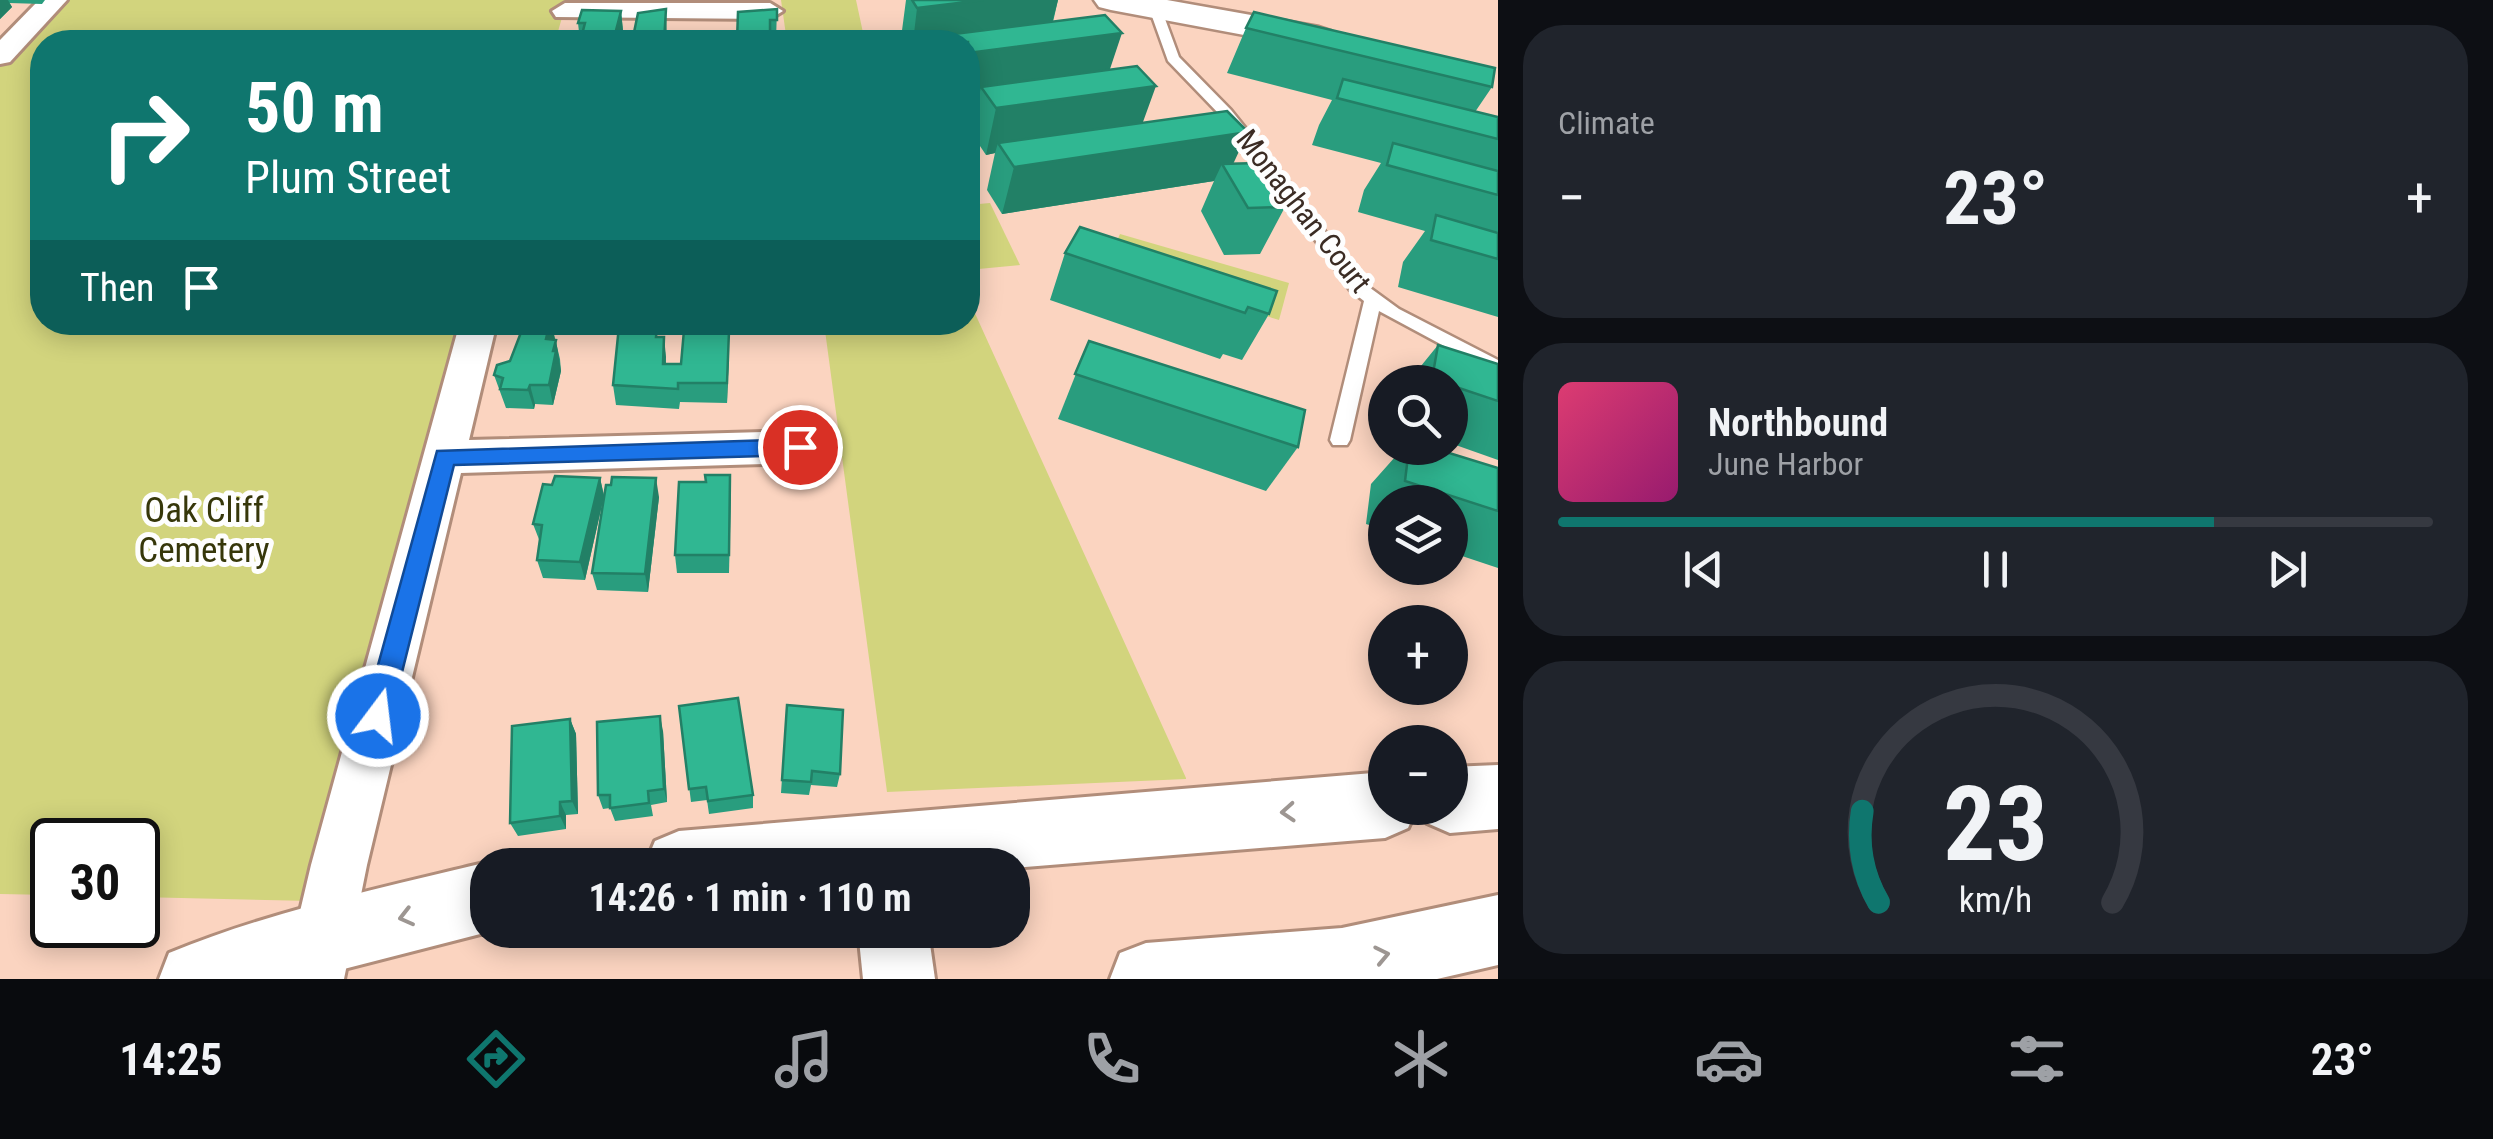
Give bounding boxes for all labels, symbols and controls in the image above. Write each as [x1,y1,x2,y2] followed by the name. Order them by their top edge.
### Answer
[245,67,384,149] text: 50 m
[80,70,210,200] icon: right
[1558,104,1655,142] text: Climate
[1230,123,1378,299] street label: Monaghan Court
[245,151,452,204] text: Plum Street
[1943,154,2048,242] text: 23°
[1558,166,1586,230] text: −
[2406,166,2433,230] text: +
[174,260,229,315] icon: arrive
[80,266,154,310] text: Then
[1368,365,1468,825] map controls
[1368,365,1468,465] button: search
[1708,401,1888,445] text: Northbound
[758,405,843,490] pin
[773,420,828,475] icon: arrive
[1708,445,1863,483] text: June Harbor
[1368,485,1468,585] button: layers
[138,490,270,571] park label: Oak Cliff Cemetery
[1676,542,1731,597] icon: previous
[1968,542,2023,597] icon: pause
[2260,542,2315,597] icon: next
[1368,605,1468,705] button: +
[326,664,430,768] position arrow
[1368,725,1468,825] button: −
[1943,764,2048,885] text: 23
[1279,801,1295,822] one-way arrow
[30,818,160,948] speed limit sign: 30
[589,876,911,920] text: 14:26 · 1 min · 110 m
[1959,879,2032,921] text: km/h
[398,905,415,926] one-way arrow
[1373,946,1390,967] one-way arrow
[461,1024,531,1094] icon: directions
[769,1024,839,1094] icon: music
[1077,1024,1147,1094] icon: phone
[1386,1024,1456,1094] icon: climate
[1694,1024,1764,1094] icon: car
[2002,1024,2072,1094] icon: filters
[119,1033,222,1086] text: 14:25
[2311,1033,2374,1086] text: 23°

